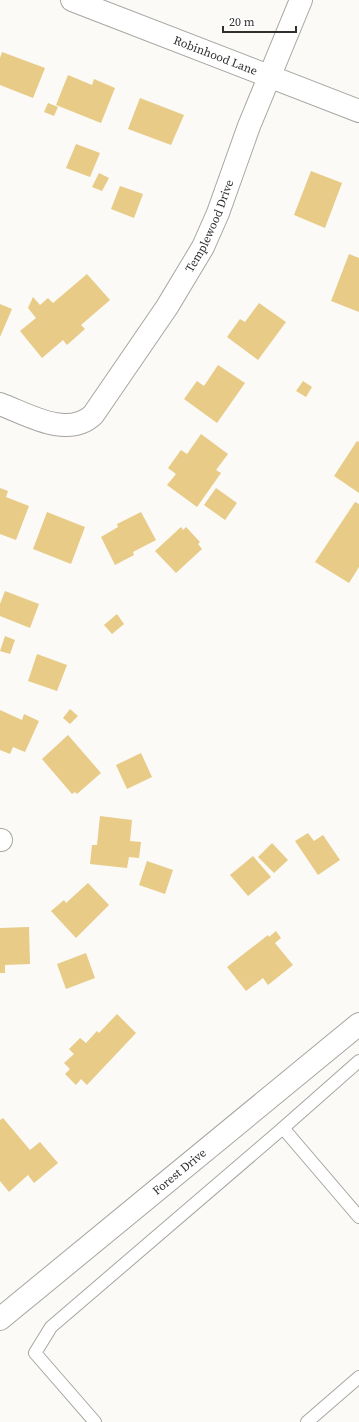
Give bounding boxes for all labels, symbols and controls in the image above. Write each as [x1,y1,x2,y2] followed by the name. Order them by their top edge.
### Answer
[223,8,296,34] scale bar
[229,14,255,30] text: 20 m
[171,32,260,79] street label: Robinhood Lane
[182,177,237,275] street label: Templewood Drive
[149,1145,209,1199] street label: Forest Drive

